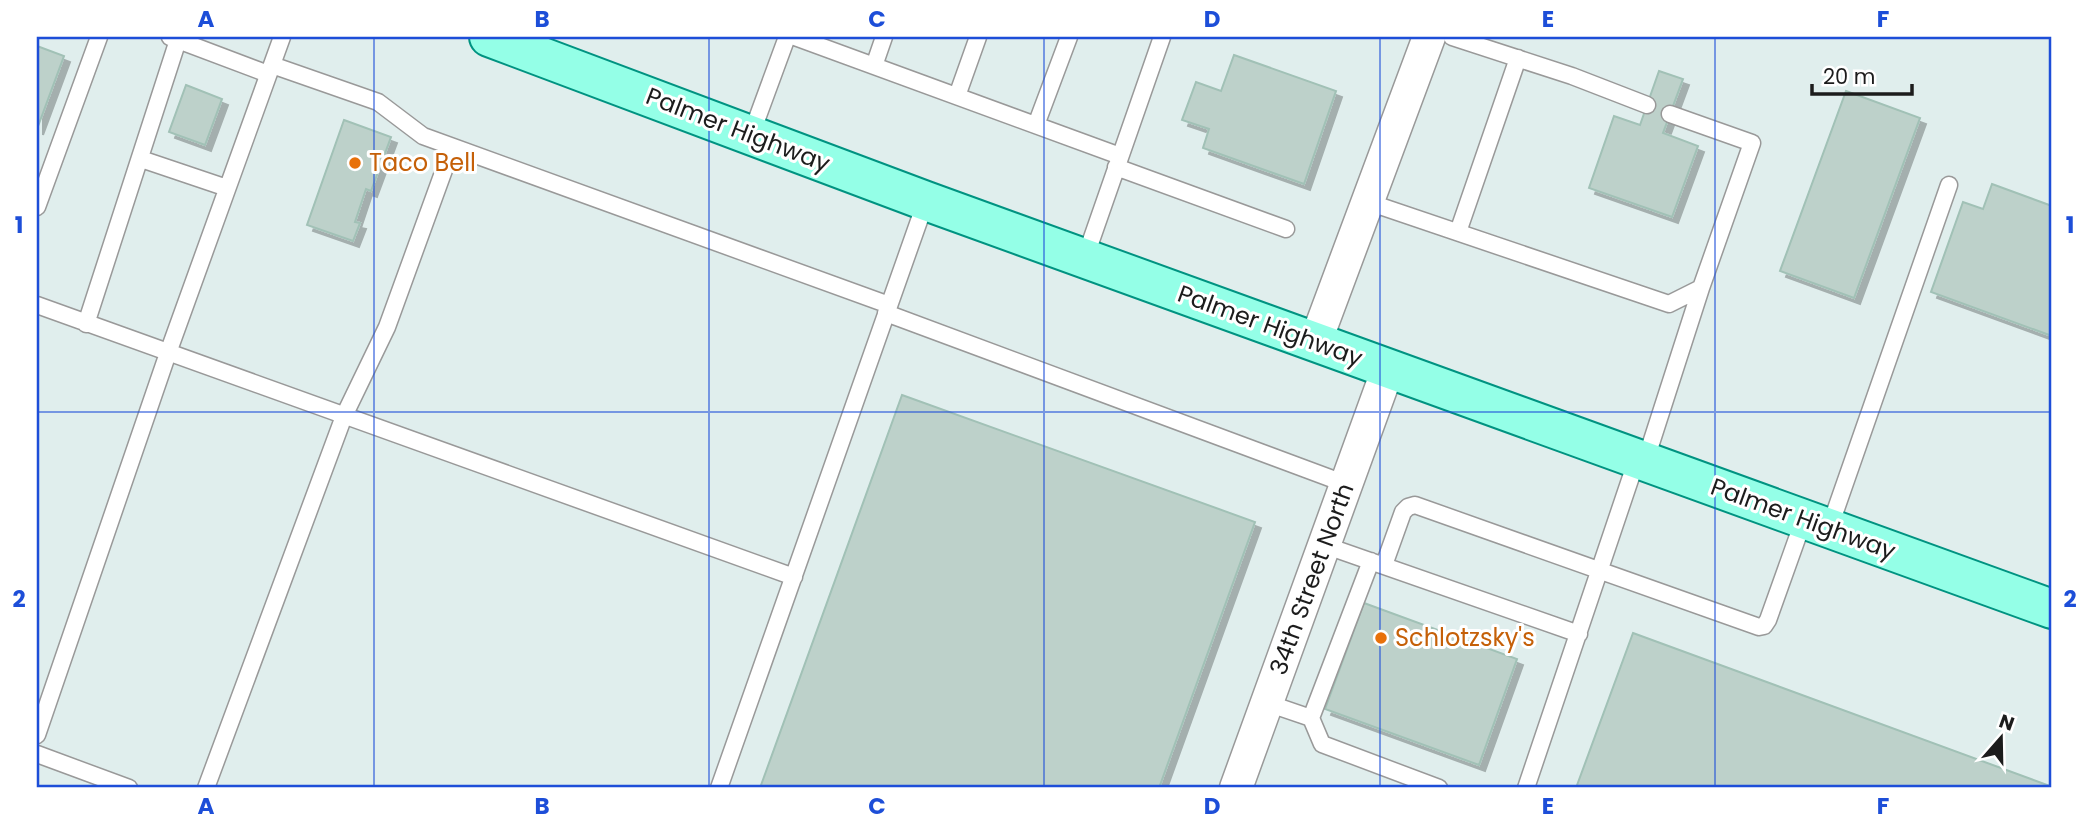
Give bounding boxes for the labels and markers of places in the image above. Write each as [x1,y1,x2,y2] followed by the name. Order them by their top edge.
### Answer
[369,146,476,179] place label: Taco Bell
[347,155,363,171] marker: Taco Bell
[1395,621,1535,654] place label: Schlotzsky's
[1373,630,1389,646] marker: Schlotzsky's

